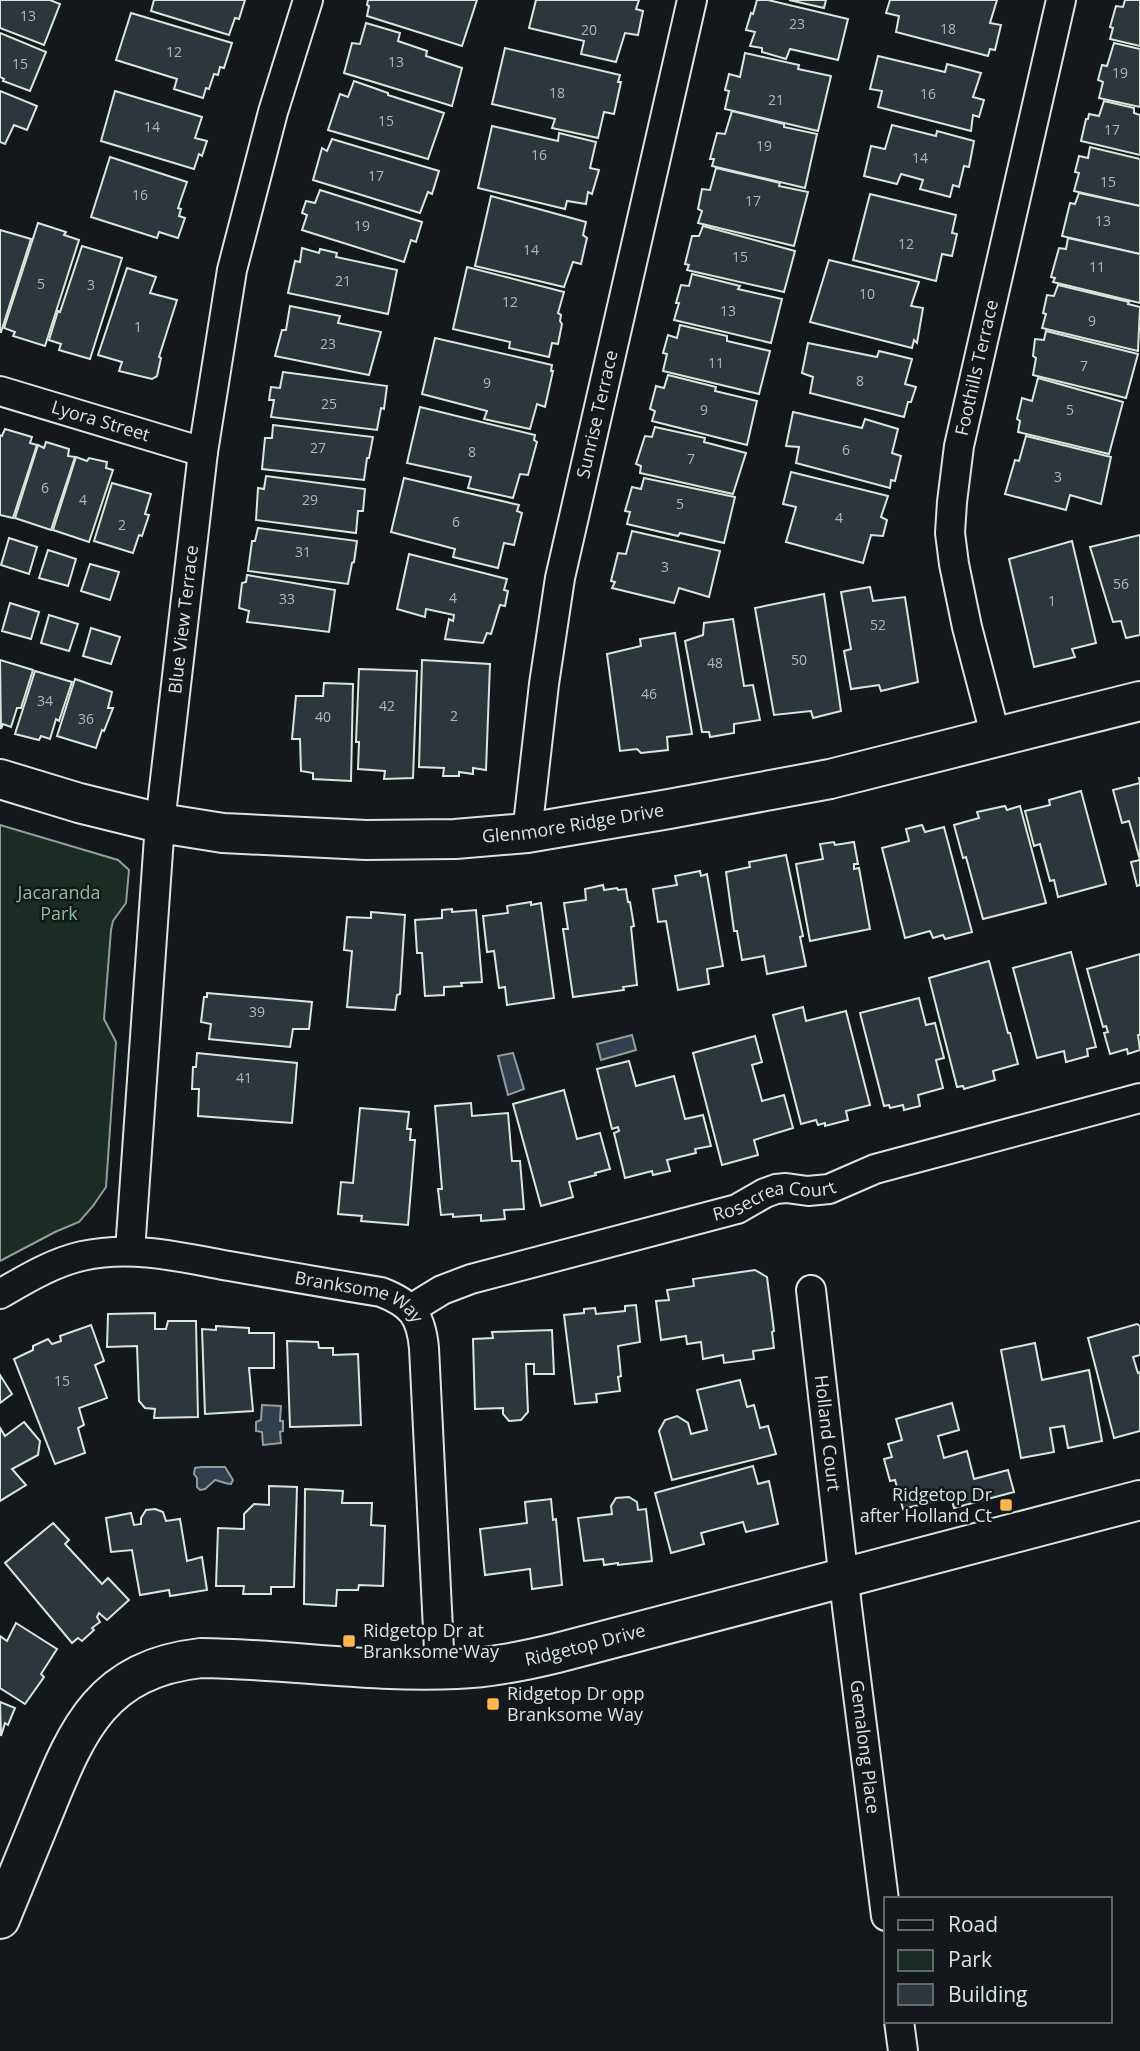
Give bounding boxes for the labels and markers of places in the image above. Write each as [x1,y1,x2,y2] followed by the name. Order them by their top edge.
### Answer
[860,1482,993,1527] place label: Ridgetop Dr after Holland Ct
[998,1497,1014,1513] marker: Ridgetop Dr after Holland Ct
[363,1618,500,1663] place label: Ridgetop Dr at Branksome Way
[341,1633,357,1649] marker: Ridgetop Dr at Branksome Way
[507,1681,644,1726] place label: Ridgetop Dr opp Branksome Way
[485,1696,501,1712] marker: Ridgetop Dr opp Branksome Way

